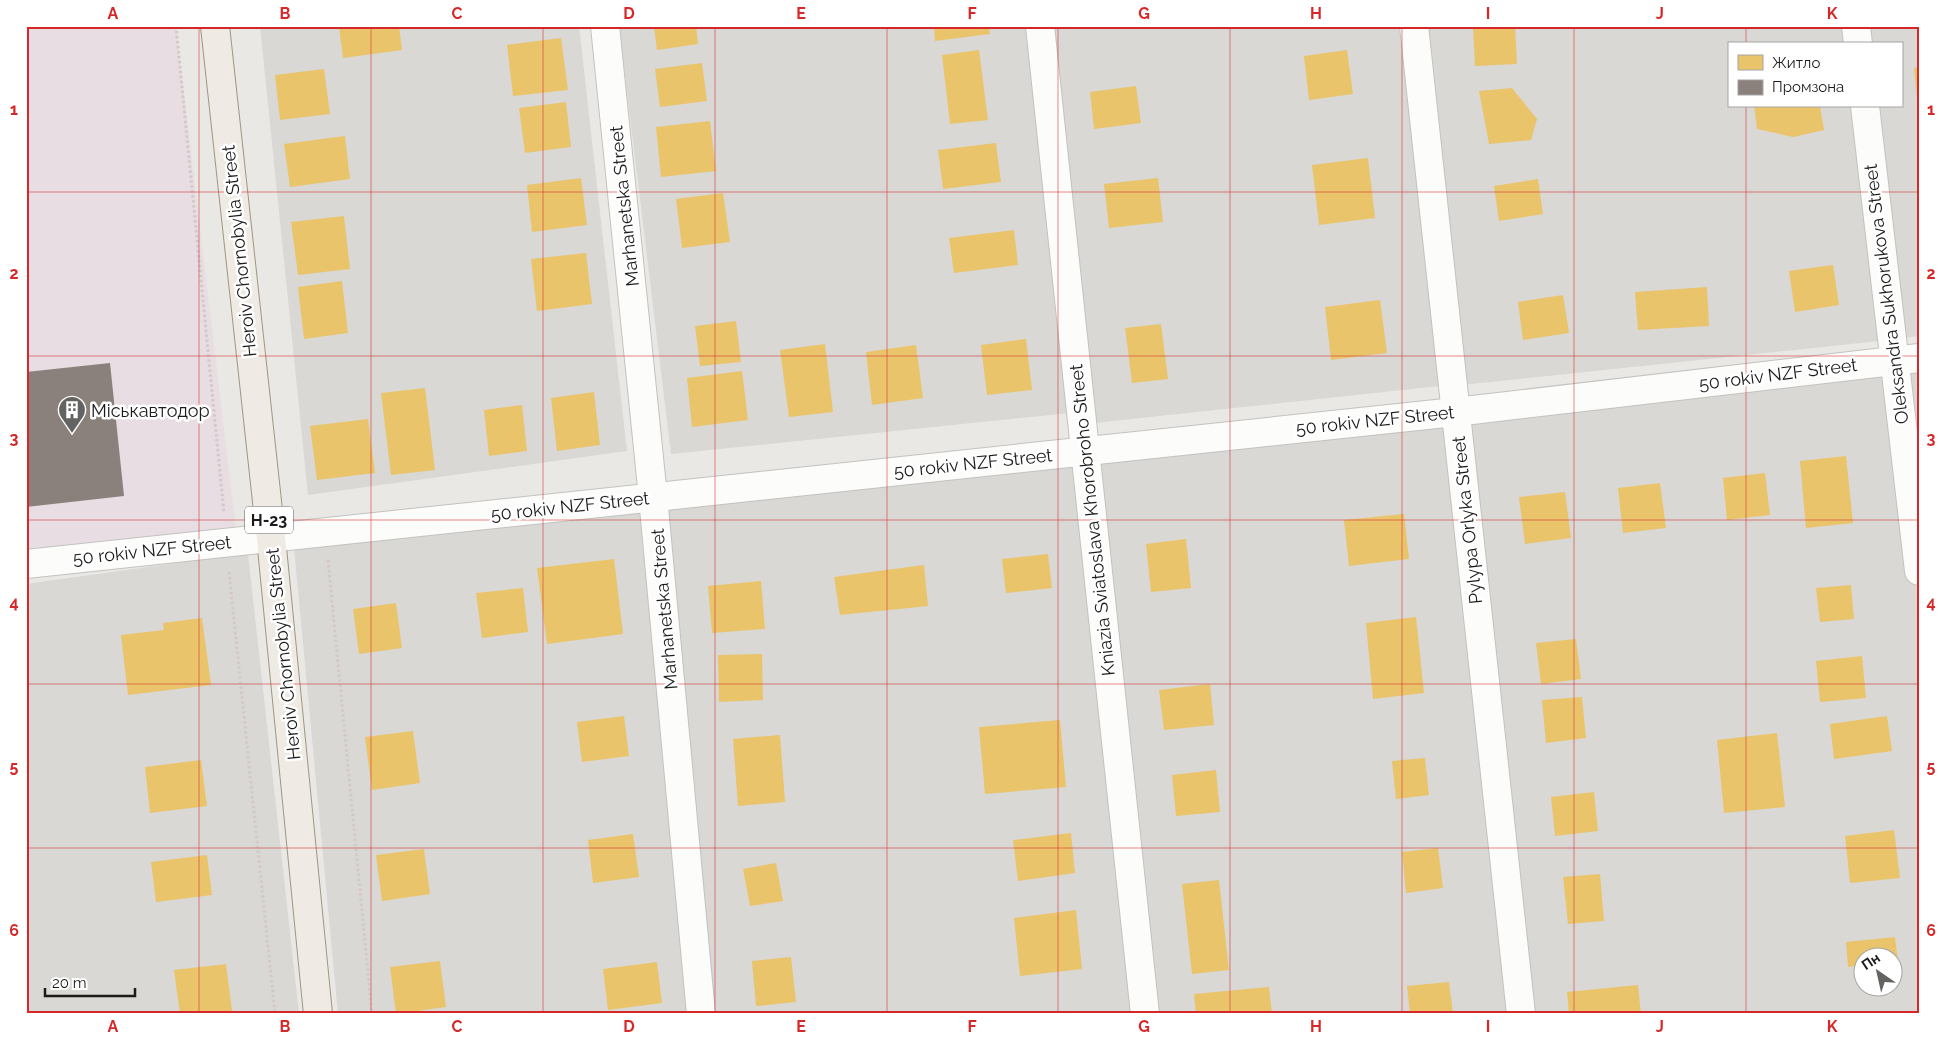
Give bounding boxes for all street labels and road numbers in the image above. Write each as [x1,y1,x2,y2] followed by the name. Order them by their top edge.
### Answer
[605,125,643,287] street label: Marhanetska Street
[217,144,261,358] street label: Heroiv Chornobylia Street
[1860,163,1912,425] street label: Oleksandra Sukhorukova Street
[1698,354,1858,394] street label: 50 rokiv NZF Street
[1065,363,1119,677] street label: Kniazia Sviatoslava Khorobroho Street
[1295,401,1455,439] street label: 50 rokiv NZF Street
[1448,435,1486,605] street label: Pylypa Orlyka Street
[893,444,1053,482] street label: 50 rokiv NZF Street
[490,487,650,525] street label: 50 rokiv NZF Street
[245,506,293,534] road number: Н-23
[646,528,682,690] street label: Marhanetska Street
[72,531,232,569] street label: 50 rokiv NZF Street
[261,547,305,761] street label: Heroiv Chornobylia Street

